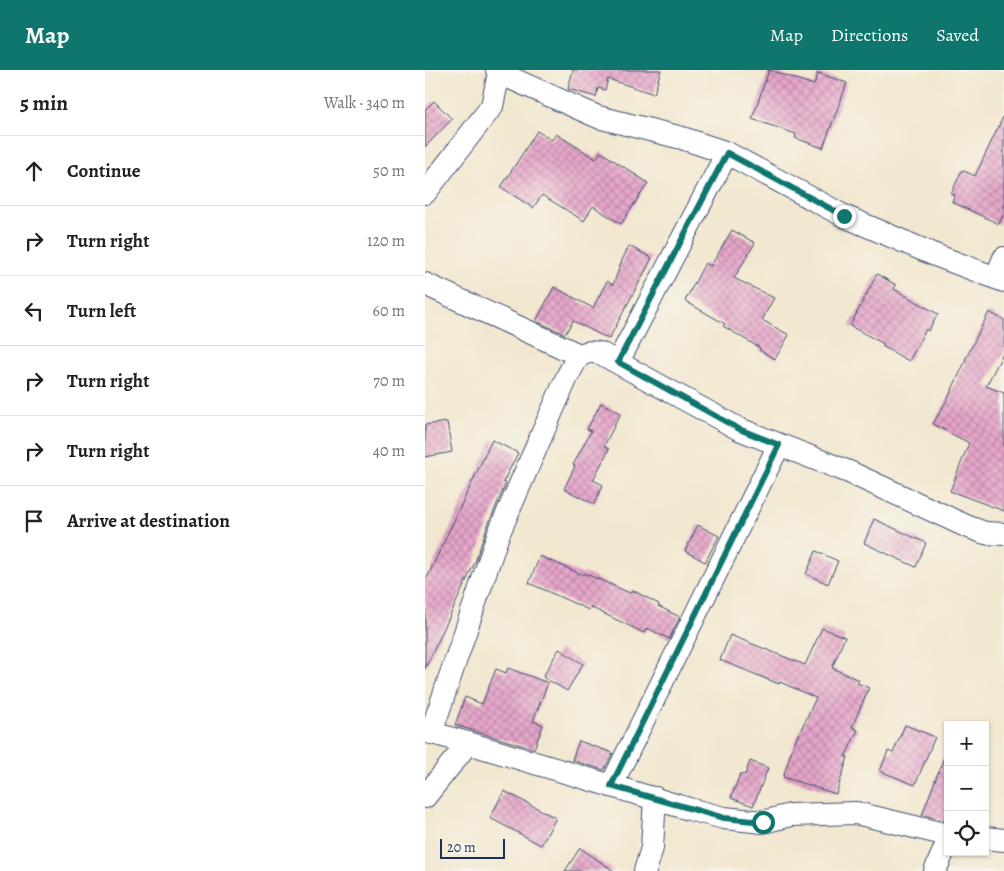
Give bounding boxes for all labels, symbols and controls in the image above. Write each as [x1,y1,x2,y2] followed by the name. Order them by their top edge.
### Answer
[25,19,69,51] text: Map
[770,23,803,47] text: Map
[831,23,908,47] text: Directions
[936,23,979,47] text: Saved
[20,89,68,117] text: 5 min
[324,92,405,114] text: Walk · 340 m
[20,157,48,185] icon: ahead
[67,158,141,184] text: Continue
[373,160,405,182] text: 50 m
[833,205,856,228] route end
[20,227,48,255] icon: right
[67,228,149,254] text: Turn right
[367,230,405,252] text: 120 m
[20,297,48,325] icon: left
[67,298,136,324] text: Turn left
[373,300,405,322] text: 60 m
[20,367,48,395] icon: right
[67,368,149,394] text: Turn right
[373,370,405,392] text: 70 m
[20,437,48,465] icon: right
[67,438,149,464] text: Turn right
[373,440,405,462] text: 40 m
[20,507,48,535] icon: arrive
[67,508,230,534] text: Arrive at destination
[944,721,989,856] map controls
[944,721,989,766] button: +
[944,766,989,811] button: −
[752,811,775,834] route start
[944,811,989,856] button: locate
[440,836,505,859] scale bar
[447,838,476,857] text: 20 m

